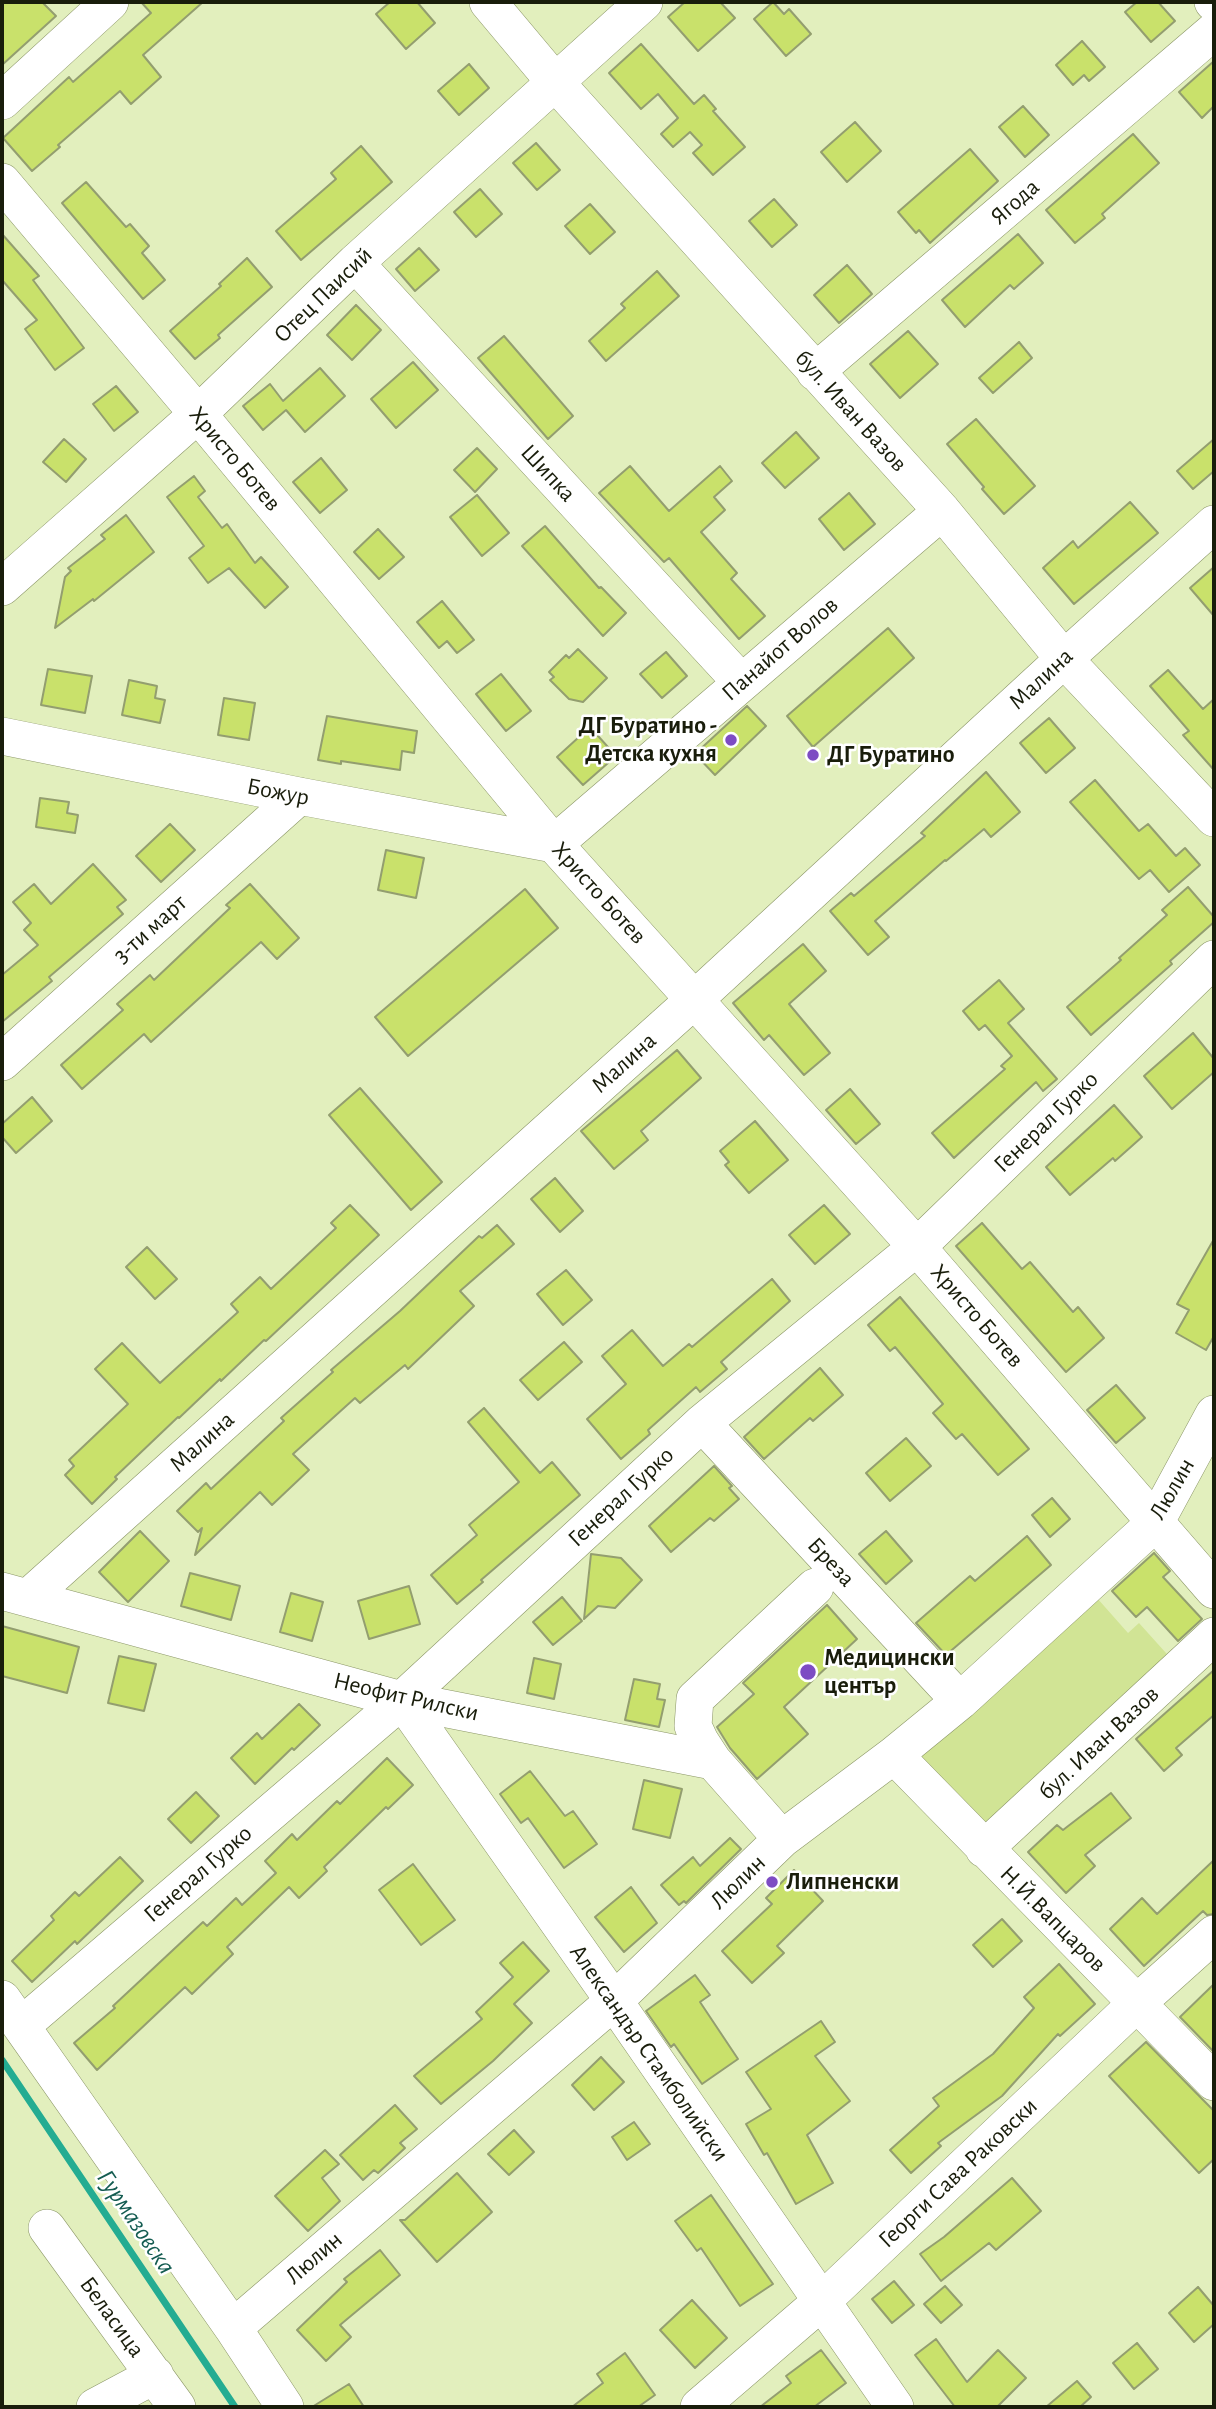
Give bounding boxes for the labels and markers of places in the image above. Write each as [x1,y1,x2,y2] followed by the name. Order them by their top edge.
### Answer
[578,712,717,768] place label: ДГ Буратино - Детска кухня
[723,732,739,748] marker: ДГ Буратино - Детска кухня
[827,741,955,769] place label: ДГ Буратино
[805,747,821,763] marker: ДГ Буратино
[824,1644,955,1700] place label: Медицински център
[798,1662,818,1682] marker: Медицински център
[786,1868,899,1896] place label: Липненски
[764,1874,780,1890] marker: Липненски

